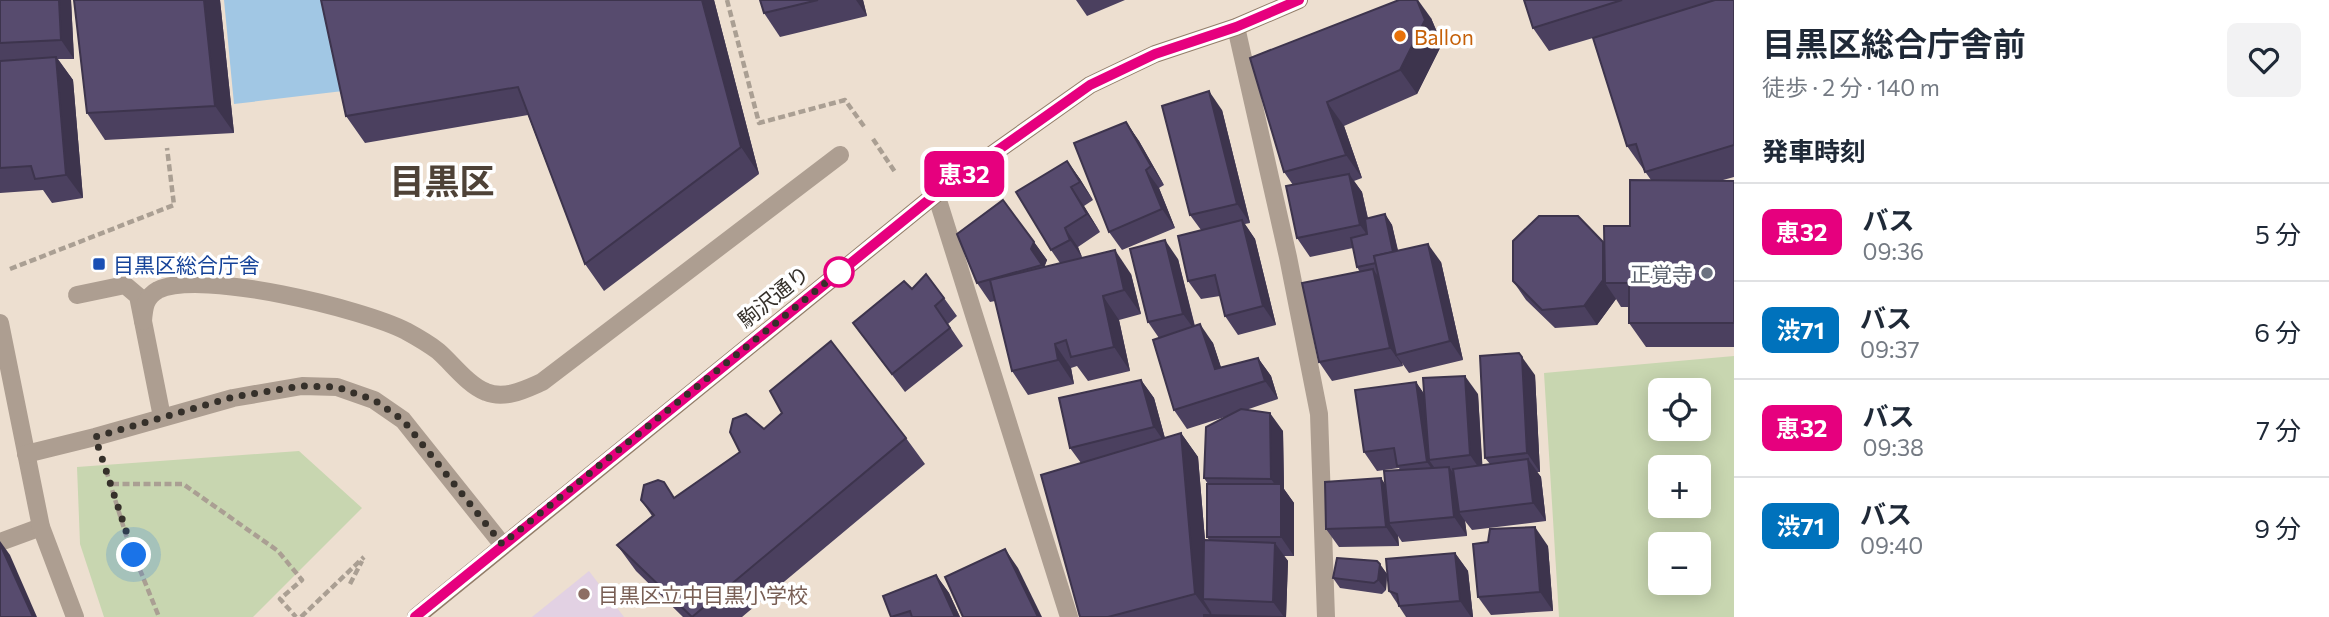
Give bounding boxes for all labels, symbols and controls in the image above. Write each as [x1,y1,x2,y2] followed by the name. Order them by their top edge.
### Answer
[1762,22,2026,63] text: 目黒区総合庁舎前
[2227,23,2301,97] button: heart
[1414,24,1474,49] place label: Ballon
[1392,28,1408,44] marker: Ballon
[1762,73,1940,101] text: 徒歩 · 2 分 · 140 m
[1762,135,1866,166] text: 発車時刻
[924,151,1004,197] line badge: 恵32
[389,158,495,201] district label: 目黒区
[938,159,990,188] text: 恵32
[1863,204,1915,235] text: バス
[1776,217,1828,246] text: 恵32
[2255,218,2301,249] text: 5 分
[1863,237,1924,265] text: 09:36
[113,252,260,277] place label: 目黒区総合庁舎
[91,256,107,272] marker: 目黒区総合庁舎
[824,257,854,287] unlabelled marker
[732,260,814,332] street label: 駒沢通り
[1630,261,1693,286] place label: 正覚寺
[1699,265,1715,281] marker: 正覚寺
[1860,302,1912,333] text: バス
[1776,315,1825,344] text: 渋71
[2254,316,2301,347] text: 6 分
[1860,335,1920,363] text: 09:37
[1648,378,1711,595] map controls
[1648,378,1711,441] button: locate
[1863,400,1915,431] text: バス
[1776,413,1828,442] text: 恵32
[2256,414,2301,445] text: 7 分
[1863,433,1924,461] text: 09:38
[1648,455,1711,518] button: +
[1860,498,1912,529] text: バス
[1776,511,1825,540] text: 渋71
[2254,512,2301,543] text: 9 分
[1860,531,1923,559] text: 09:40
[1648,532,1711,595] button: −
[116,537,151,572] your location
[598,582,808,607] place label: 目黒区立中目黒小学校
[576,586,592,602] marker: 目黒区立中目黒小学校

